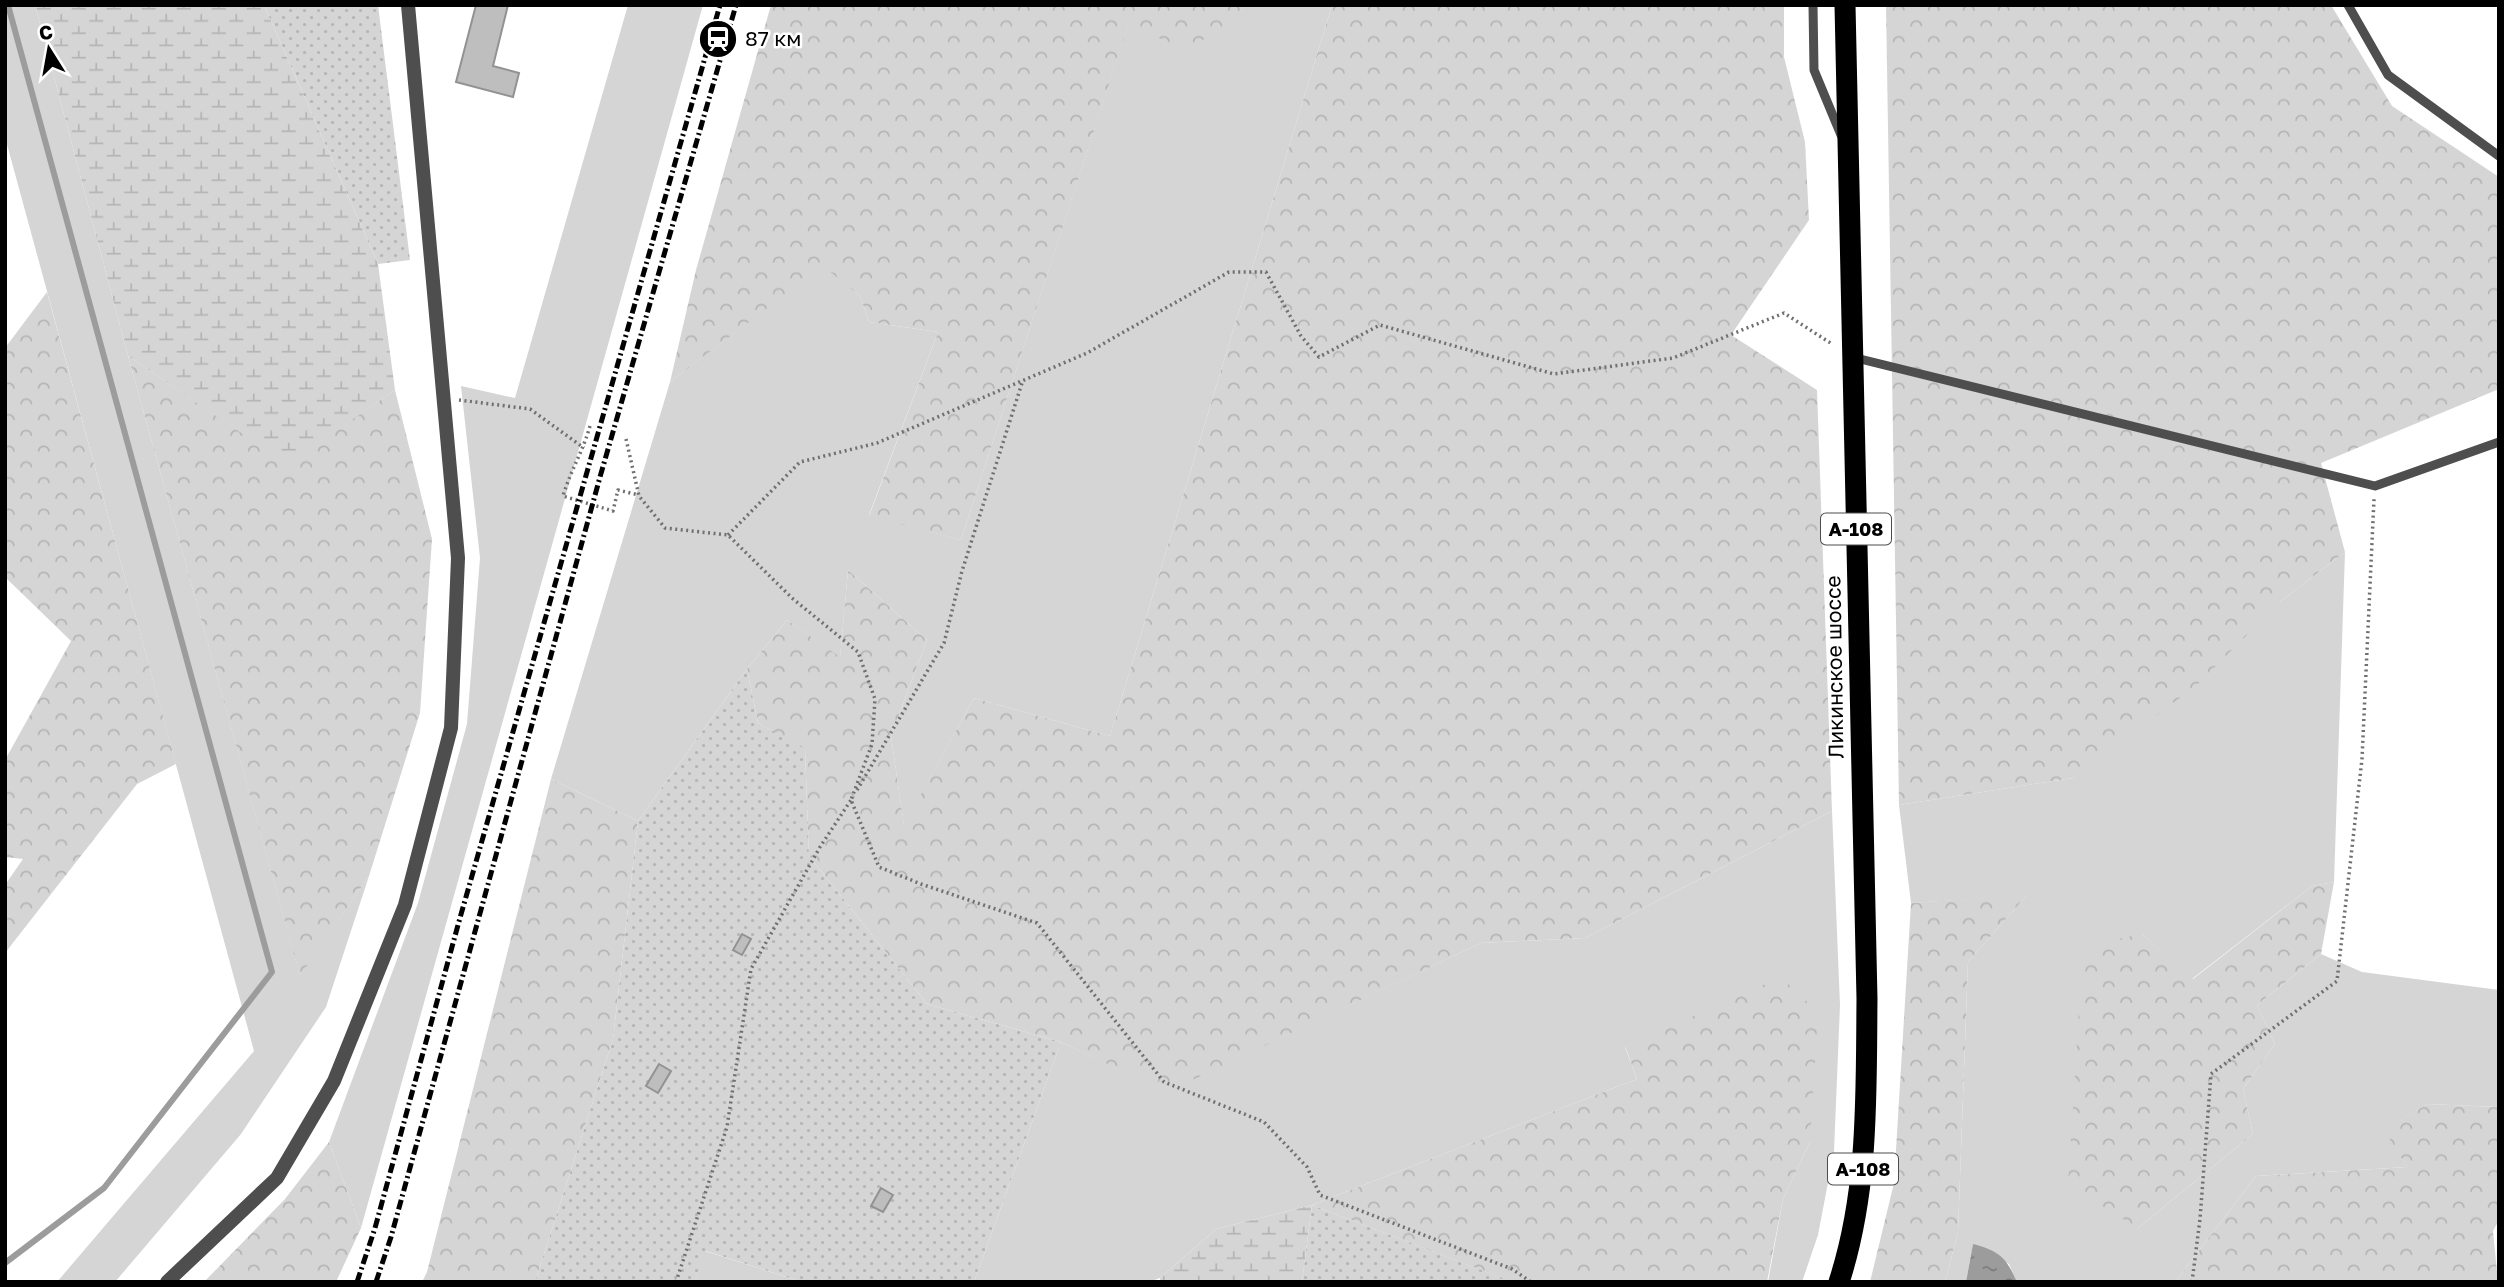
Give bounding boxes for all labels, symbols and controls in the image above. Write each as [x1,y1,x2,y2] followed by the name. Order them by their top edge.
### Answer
[14,14,84,84] north arrow
[697,18,739,60] station icon: 87 км
[37,19,54,44] text: С
[745,25,801,51] place label: 87 км
[1821,514,1891,544] road number: А-108
[1819,575,1849,759] street label: Ликинское шоссе
[1828,1154,1898,1184] road number: А-108

